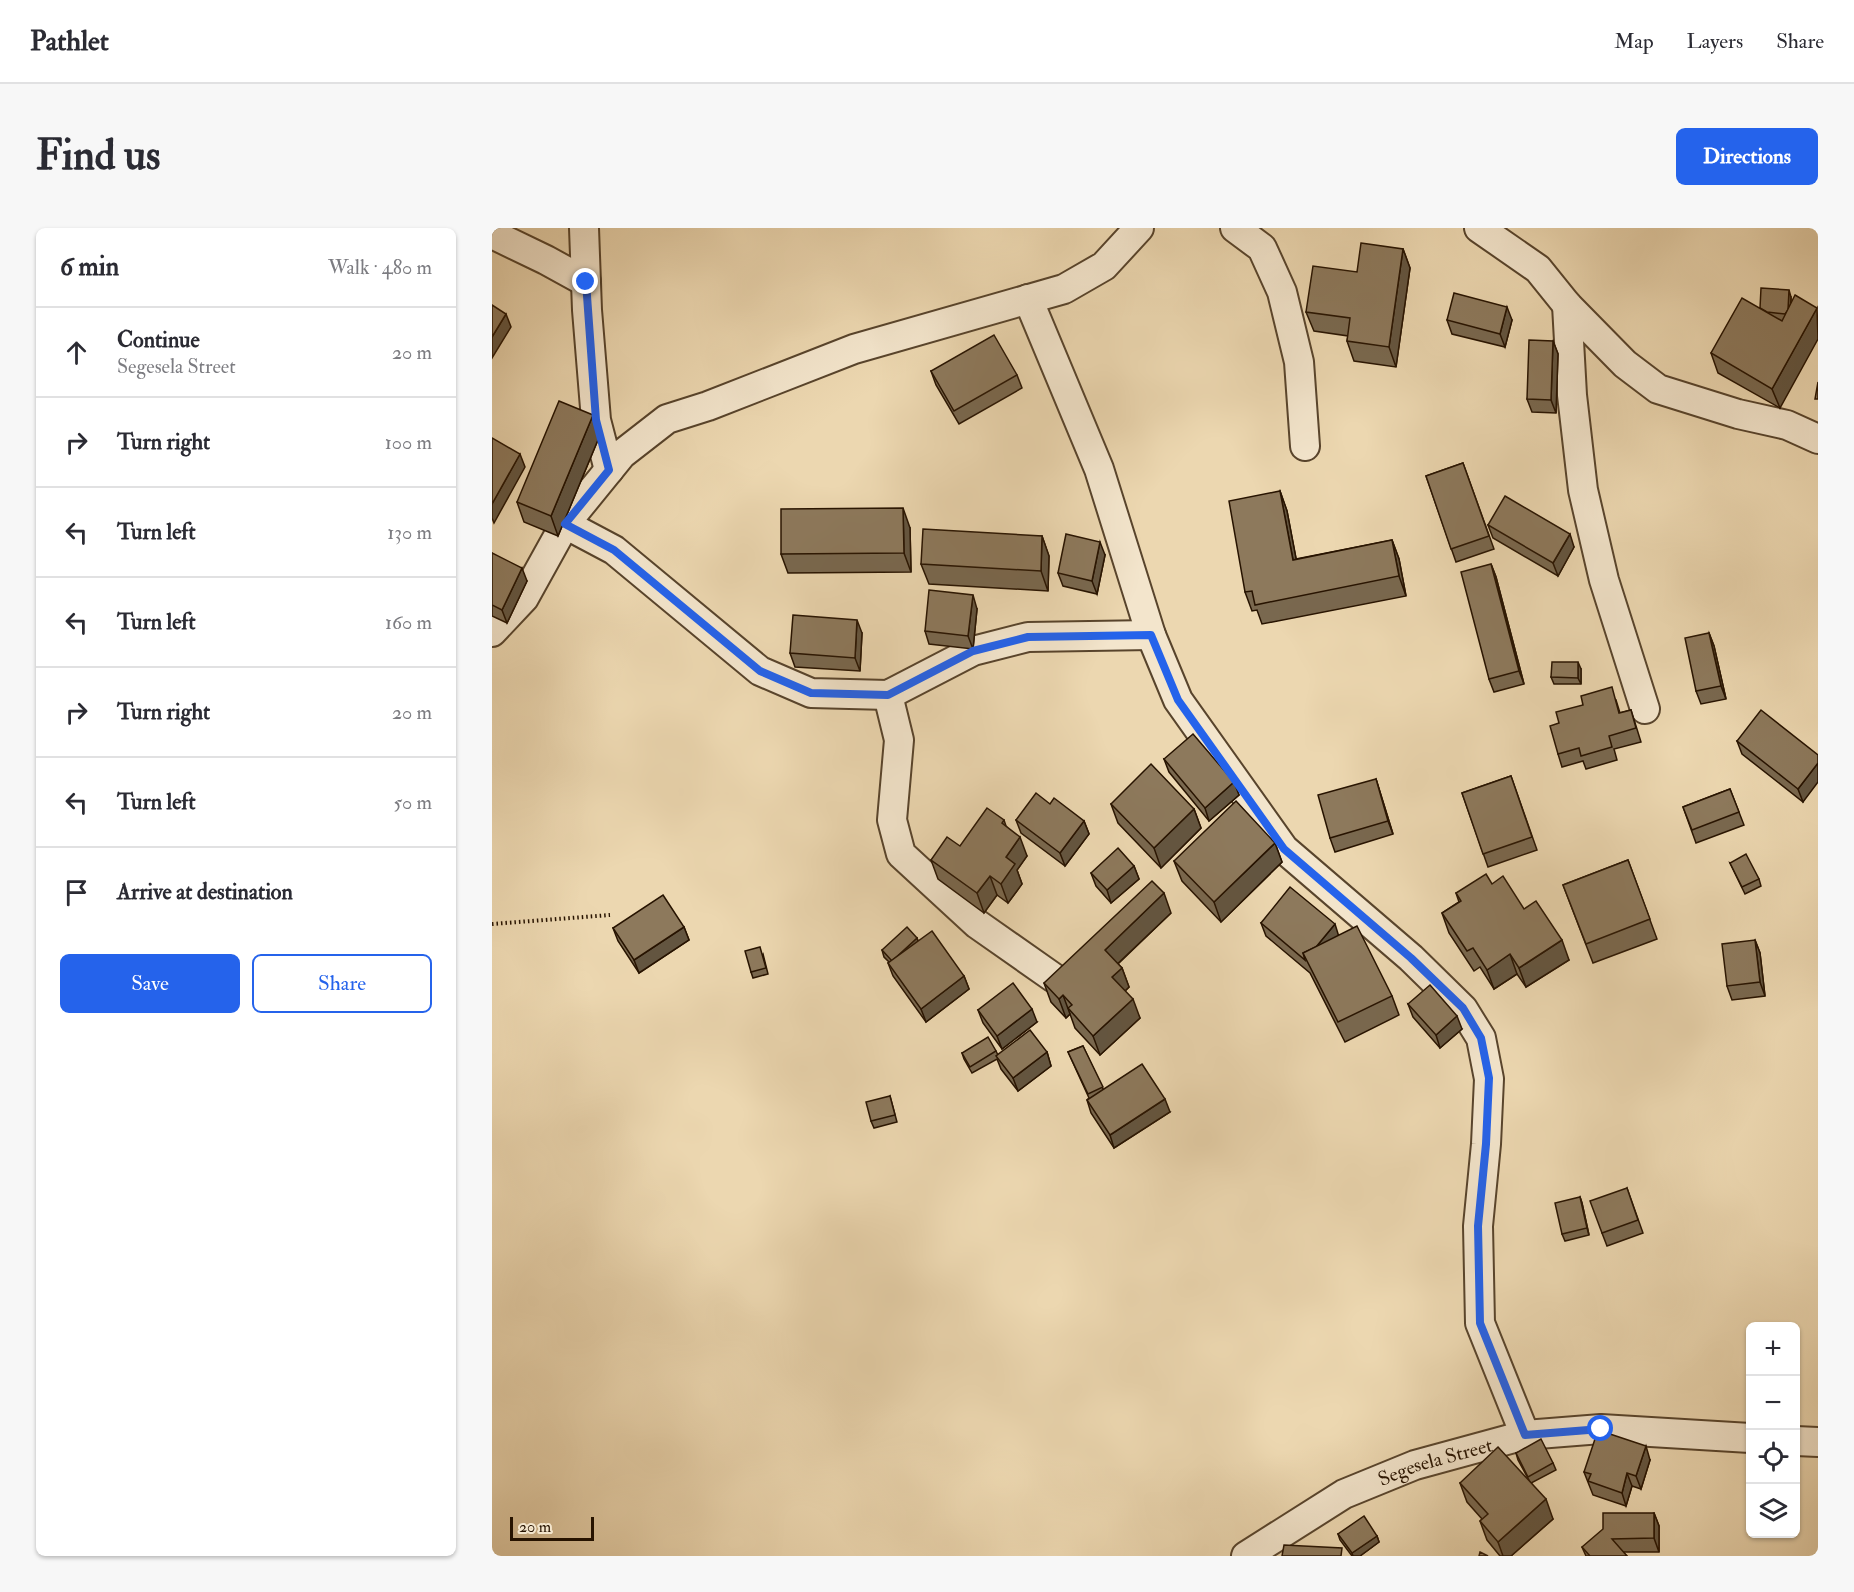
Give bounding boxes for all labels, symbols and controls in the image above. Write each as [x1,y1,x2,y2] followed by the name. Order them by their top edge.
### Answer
[30,24,109,59] text: Pathlet
[1614,28,1654,55] text: Map
[1687,28,1743,55] text: Layers
[1776,28,1824,55] text: Share
[1676,128,1818,185] button: Directions
[36,130,160,182] text: Find us
[60,251,119,283] text: 6 min
[328,255,432,280] text: Walk · 480 m
[572,268,598,294] route end
[117,326,200,354] text: Continue
[60,336,93,369] icon: ahead
[392,340,432,365] text: 20 m
[117,354,236,379] text: Segesela Street
[60,426,93,459] icon: right
[117,428,210,456] text: Turn right
[385,430,432,455] text: 100 m
[60,516,93,549] icon: left
[117,518,196,546] text: Turn left
[387,520,432,545] text: 130 m
[60,606,93,639] icon: left
[117,608,196,636] text: Turn left
[385,610,432,635] text: 160 m
[60,696,93,729] icon: right
[117,698,210,726] text: Turn right
[392,700,432,725] text: 20 m
[60,786,93,819] icon: left
[117,788,196,816] text: Turn left
[393,790,432,815] text: 50 m
[60,876,93,909] icon: arrive
[117,878,293,906] text: Arrive at destination
[60,954,240,1013] button: Save
[252,954,432,1013] button: Share
[1746,1322,1800,1538] map controls
[1746,1322,1800,1376] button: +
[1746,1376,1800,1430] button: −
[1587,1415,1613,1441] route start
[1746,1430,1800,1484] button: locate
[1374,1432,1496,1491] street label: Segesela Street
[1746,1484,1800,1538] button: layers
[510,1514,594,1542] scale bar
[519,1517,551,1537] text: 20 m

